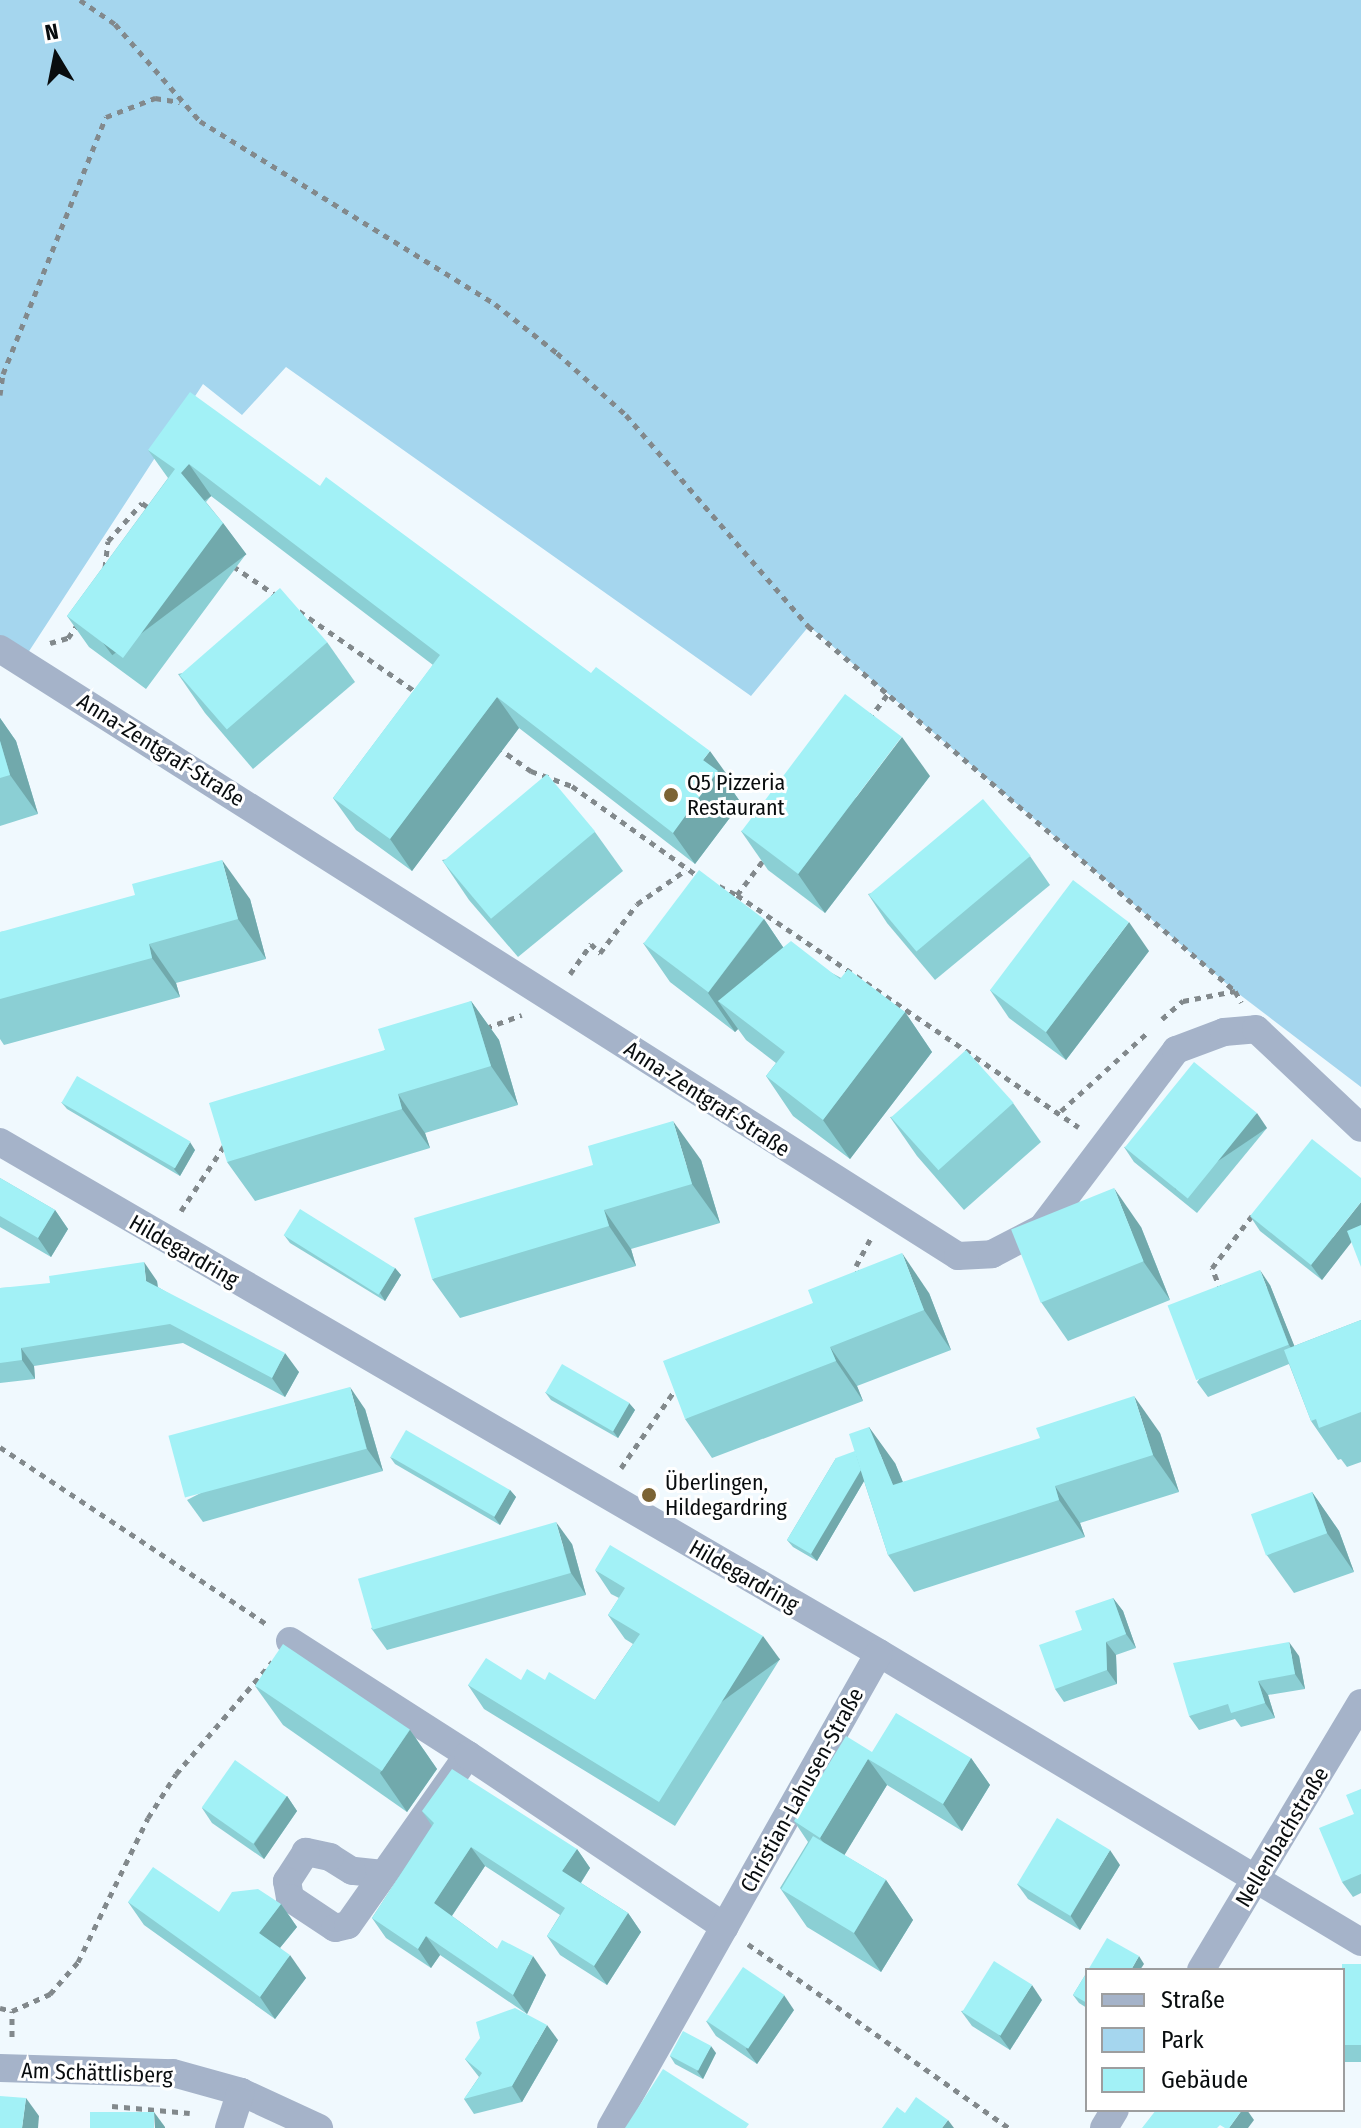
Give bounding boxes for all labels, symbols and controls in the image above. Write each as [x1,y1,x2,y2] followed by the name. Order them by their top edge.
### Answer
[16,16,96,96] north arrow
[43,17,61,46] text: N
[73,688,249,812] street label: Anna-Zentgraf-Straße
[687,769,785,820] place label: Q5 Pizzeria Restaurant
[662,786,680,804] marker: Q5 Pizzeria Restaurant
[619,1036,795,1162] street label: Anna-Zentgraf-Straße
[125,1209,243,1293] street label: Hildegardring
[665,1469,787,1520] place label: Überlingen, Hildegardring
[640,1486,658,1504] marker: Überlingen, Hildegardring
[685,1534,803,1618] street label: Hildegardring
[735,1683,869,1897] street label: Christian-Lahusen-Straße
[1230,1762,1334,1912] street label: Nellenbachstraße
[1085,1968,1345,2112] legend
[1161,1986,1225,2014] text: Straße
[1161,2026,1204,2054] text: Park
[21,2057,173,2089] street label: Am Schättlisberg
[1161,2066,1248,2094] text: Gebäude

